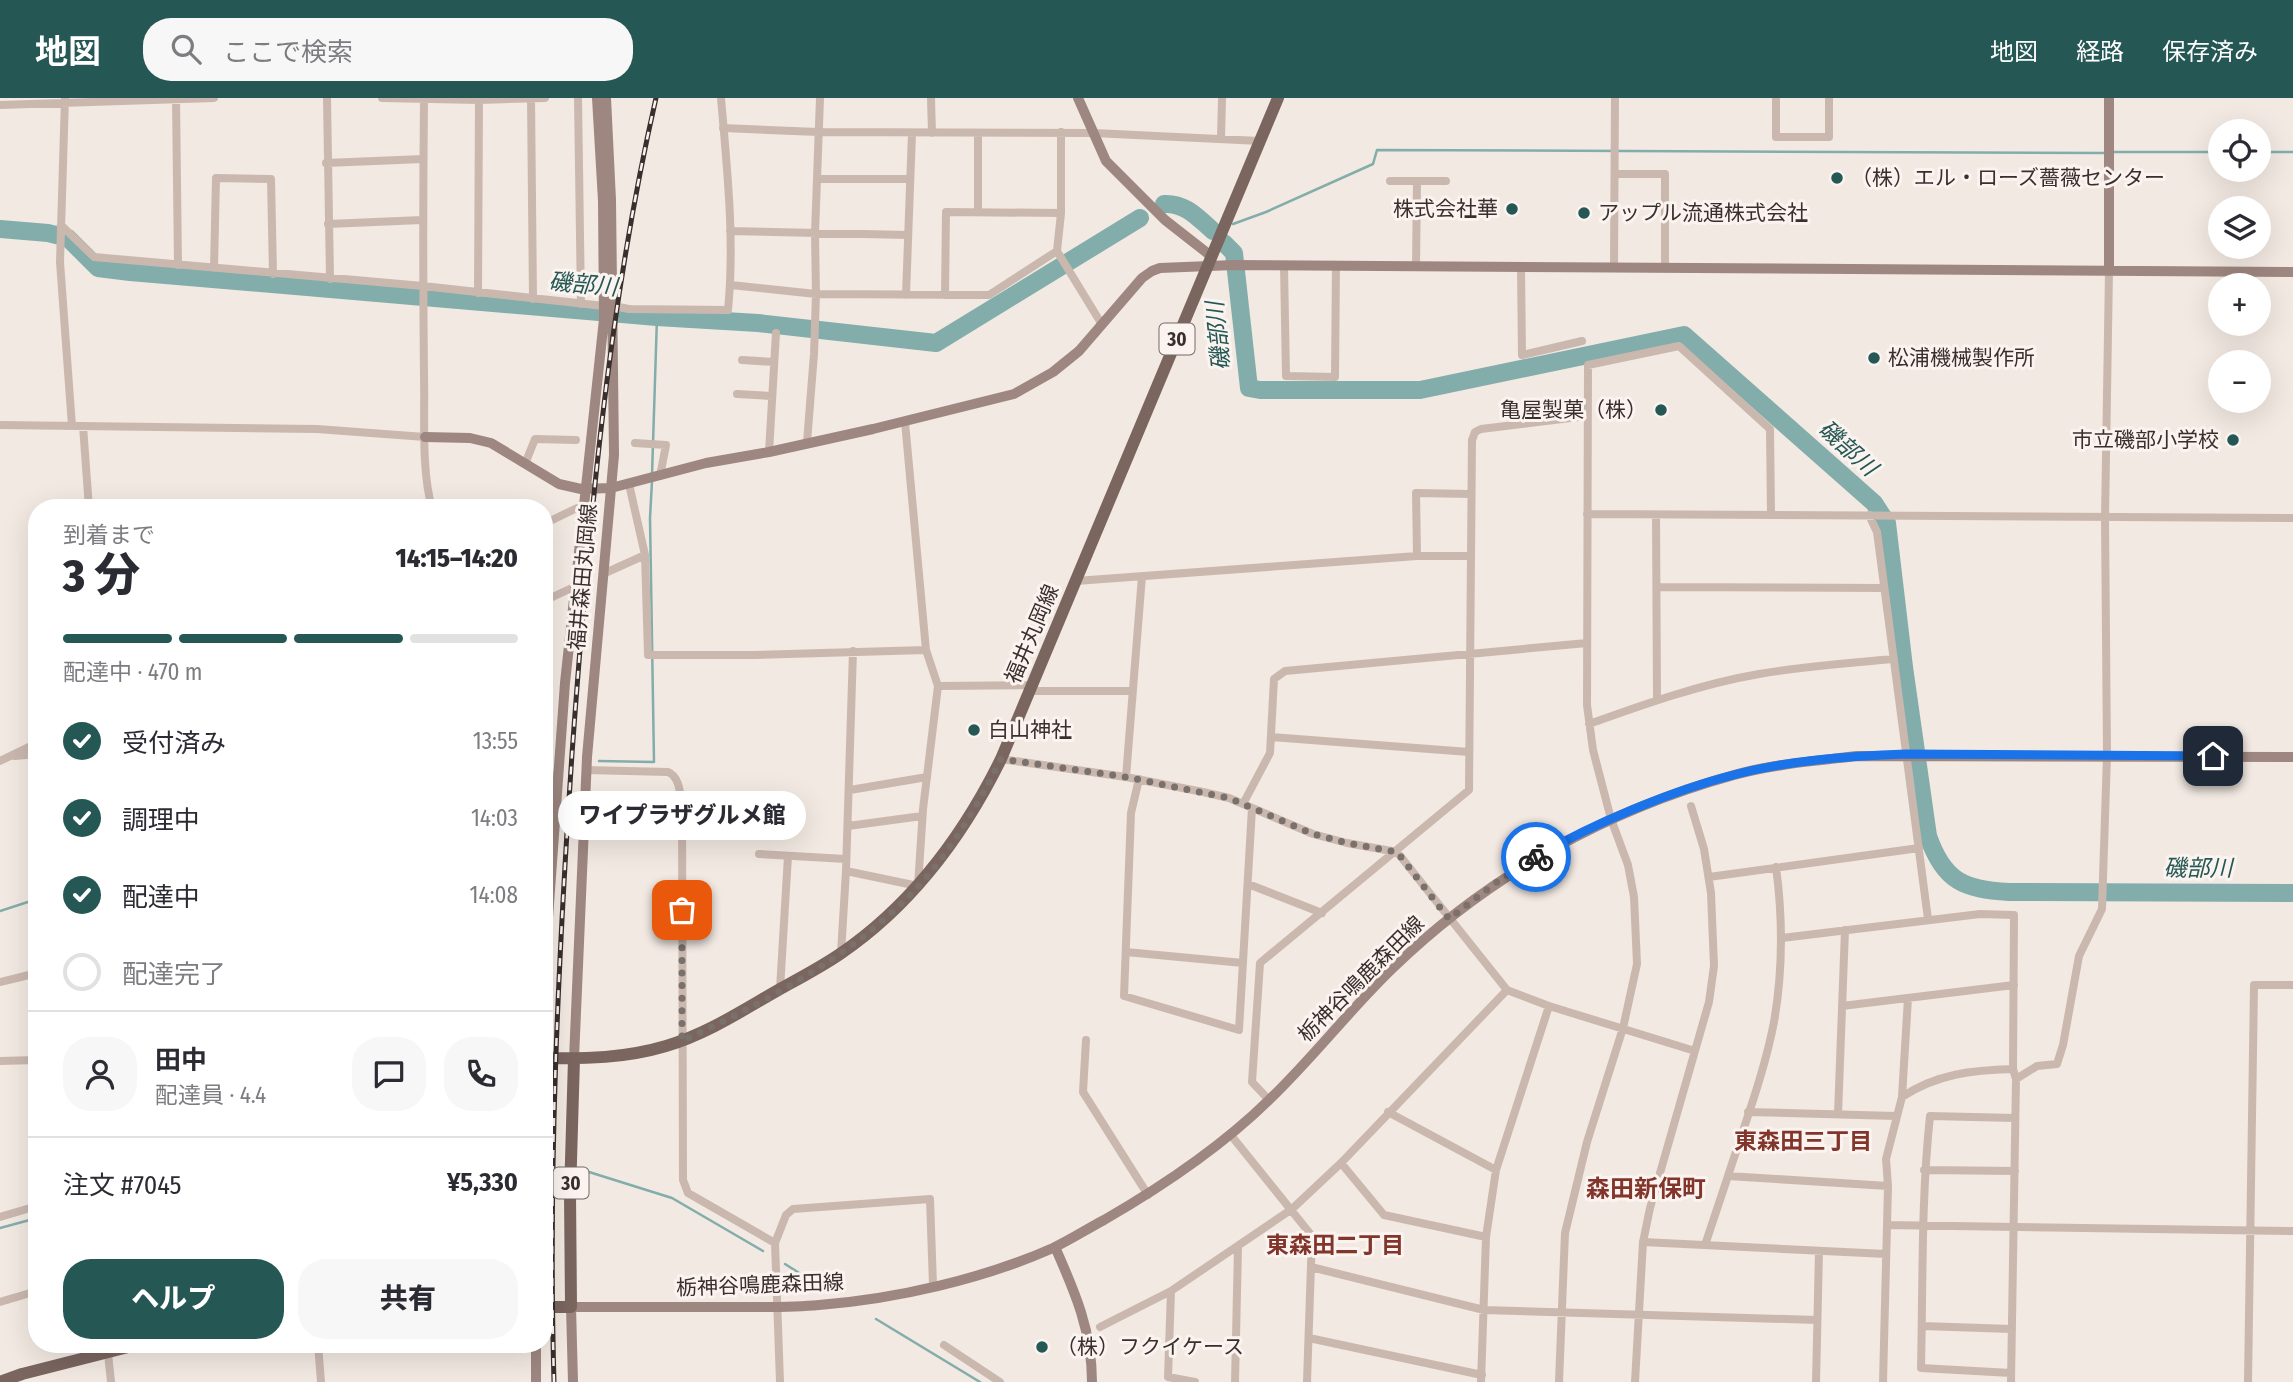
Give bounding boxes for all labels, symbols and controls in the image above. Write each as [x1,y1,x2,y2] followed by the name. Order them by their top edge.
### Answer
[143,18,633,81] search box
[167,30,205,68] icon: search
[35,32,101,72] text: 地図
[223,37,353,68] text: ここで検索
[1990,38,2038,66] text: 地図
[2076,38,2124,66] text: 経路
[2162,38,2258,66] text: 保存済み
[2208,119,2271,413] map controls
[2208,119,2271,182] button: locate
[1851,165,2165,191] place label: （株）エル・ローズ薔薇センター
[1829,170,1845,186] marker: （株）エル・ローズ薔薇センター
[1393,196,1498,222] place label: 株式会社華
[2208,196,2271,259] button: layers
[1598,200,1808,226] place label: アップル流通株式会社
[1504,201,1520,217] marker: 株式会社華
[1576,205,1592,221] marker: アップル流通株式会社
[547,267,622,301] water label: 磯部川
[2208,273,2271,336] button: +
[1200,297,1236,372] water label: 磯部川
[1160,324,1194,354] road number: 30
[1888,345,2035,371] place label: 松浦機械製作所
[1866,350,1882,366] marker: 松浦機械製作所
[2208,350,2271,413] button: −
[1500,397,1647,423] place label: 亀屋製菓（株）
[1653,402,1669,418] marker: 亀屋製菓（株）
[1813,415,1885,483] water label: 磯部川
[2072,427,2219,453] place label: 市立磯部小学校
[2225,432,2241,448] marker: 市立磯部小学校
[564,503,602,651] street label: 福井森田丸岡線
[63,521,155,549] text: 到着まで
[396,543,518,574] text: 14:15–14:20
[63,548,140,603] text: 3 分
[1000,581,1064,687] street label: 福井丸岡線
[63,658,203,686] text: 配達中 · 470 m
[988,717,1072,743] place label: 白山神社
[63,722,101,760] icon: check
[966,722,982,738] marker: 白山神社
[2183,726,2243,786] pin
[473,727,518,755] text: 13:55
[122,728,226,759] text: 受付済み
[2194,737,2232,775] icon: home
[558,791,806,840] callout: ワイプラザグルメ館
[63,799,101,837] icon: check
[579,801,786,829] text: ワイプラザグルメ館
[471,804,518,832] text: 14:03
[122,805,200,836] text: 調理中
[1501,822,1571,892] courier
[1517,838,1555,876] icon: bike
[2164,854,2236,882] water label: 磯部川
[63,876,101,914] icon: check
[652,880,712,940] pin
[470,881,518,909] text: 14:08
[122,882,200,913] text: 配達中
[663,891,701,929] icon: bag
[1292,910,1430,1048] street label: 栃神谷鳴鹿森田線
[122,959,226,990] text: 配達完了
[63,1037,137,1111] button: person
[352,1037,426,1111] button: chat
[444,1037,518,1111] button: phone
[155,1045,207,1076] text: 田中
[155,1081,266,1109] text: 配達員 · 4.4
[1734,1127,1872,1155] district label: 東森田三丁目
[447,1167,518,1198] text: ¥5,330
[554,1168,588,1198] road number: 30
[63,1170,182,1201] text: 注文 #7045
[1586,1175,1706,1203] district label: 森田新保町
[1266,1231,1404,1259] district label: 東森田二丁目
[63,1259,284,1339] button: ヘルプ
[298,1259,518,1339] button: 共有
[676,1269,844,1301] street label: 栃神谷鳴鹿森田線
[1056,1334,1244,1360] place label: （株）フクイケース
[1034,1339,1050,1355] marker: （株）フクイケース

